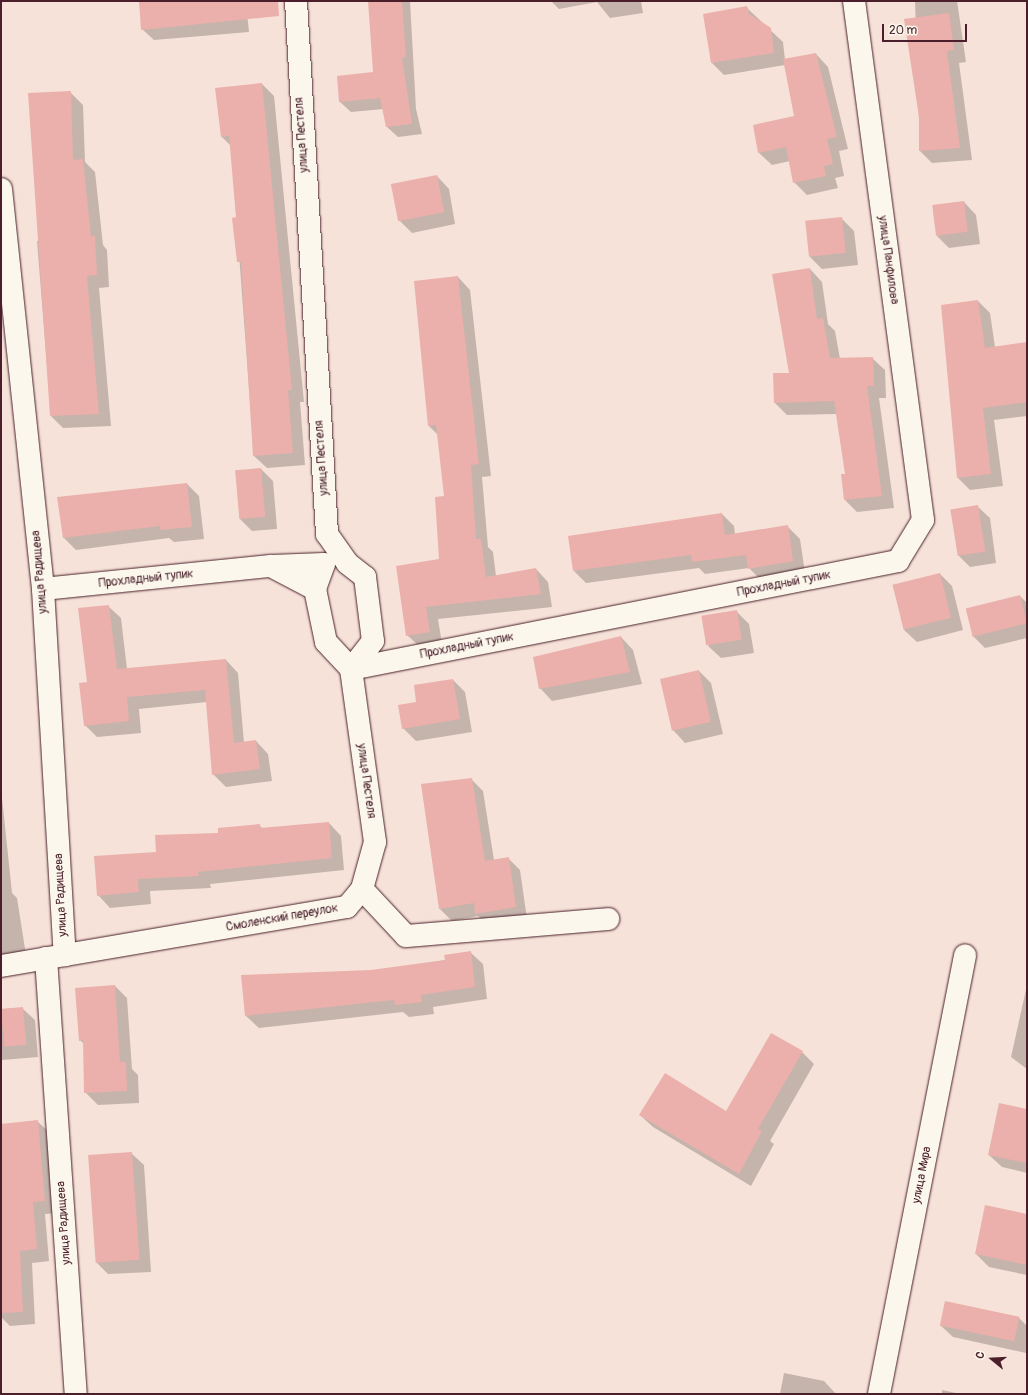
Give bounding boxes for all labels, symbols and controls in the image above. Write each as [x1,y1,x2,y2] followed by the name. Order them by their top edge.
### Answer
[884,16,969,42] scale bar
[889,23,917,38] text: 20 m
[292,97,312,173] street label: улица Пестеля
[875,215,901,305] street label: улица Панфилова
[312,420,332,496] street label: улица Пестеля
[29,530,51,614] street label: улица Радищева
[98,567,194,591] street label: Прохладный тупик
[736,568,832,600] street label: Прохладный тупик
[419,630,515,662] street label: Прохладный тупик
[354,743,378,819] street label: улица Пестеля
[52,853,70,937] street label: улица Радищева
[225,901,339,935] street label: Смоленский переулок
[909,1145,935,1205] street label: улица Мира
[54,1181,74,1265] street label: улица Радищева
[972,1339,1012,1379] north arrow
[973,1350,987,1360] text: С

